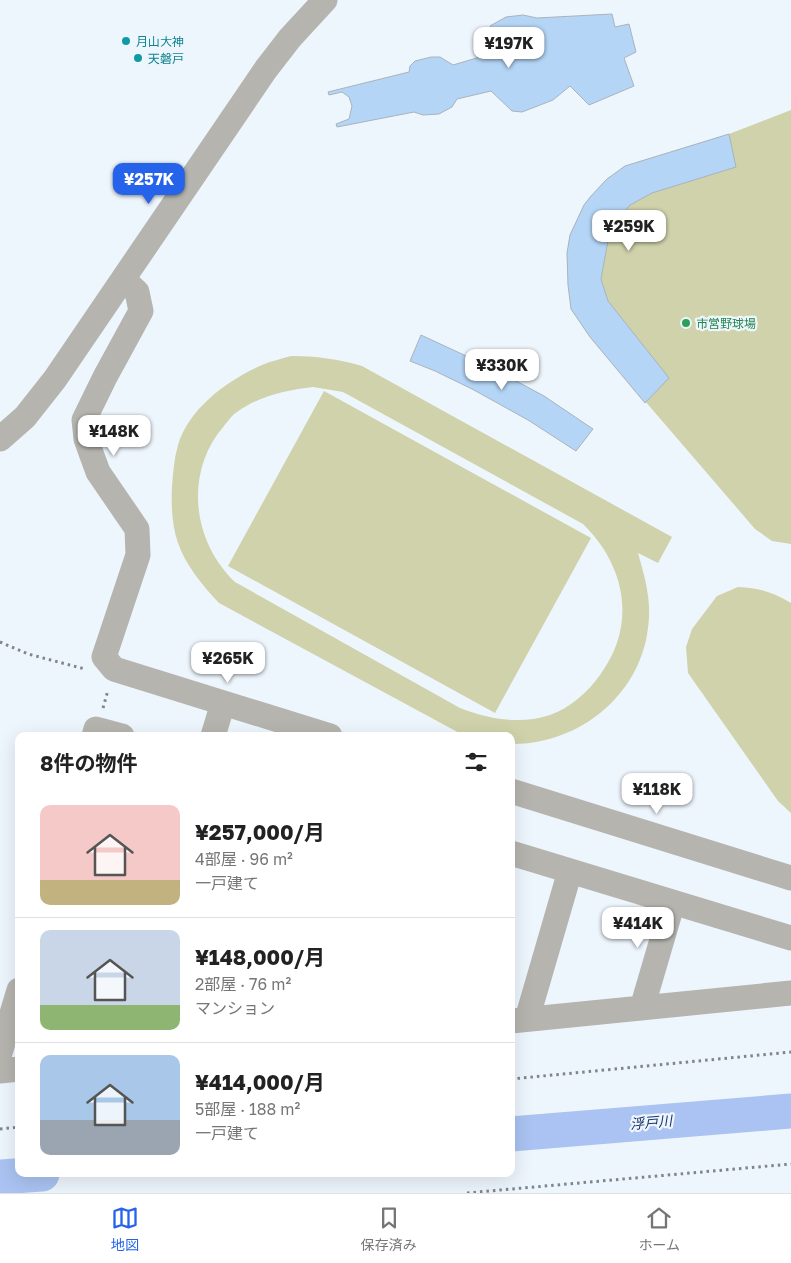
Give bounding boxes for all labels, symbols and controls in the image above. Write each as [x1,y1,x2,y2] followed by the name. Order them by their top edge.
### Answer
[474,27,544,69] pin: ¥197K
[484,33,534,53] text: ¥197K
[136,34,184,49] place label: 月山大神
[120,35,132,47] marker: 月山大神
[148,51,184,66] place label: 天磐戸
[132,52,144,64] marker: 天磐戸
[114,162,184,205] pin: ¥257K
[124,169,174,189] text: ¥257K
[594,210,664,252] pin: ¥259K
[603,216,655,236] text: ¥259K
[696,316,756,331] place label: 市営野球場
[680,317,692,329] marker: 市営野球場
[467,348,537,391] pin: ¥330K
[476,355,528,375] text: ¥330K
[79,414,149,457] pin: ¥148K
[89,421,139,441] text: ¥148K
[193,642,263,684] pin: ¥265K
[202,648,254,668] text: ¥265K
[462,748,490,776] icon: filters
[40,750,137,776] text: 8件の物件
[622,772,692,815] pin: ¥118K
[633,779,681,799] text: ¥118K
[195,819,325,845] text: ¥257,000/月
[80,825,140,885] icon: home
[195,849,293,869] text: 4部屋 · 96 m²
[195,873,259,893] text: 一戸建て
[603,906,673,949] pin: ¥414K
[613,913,663,933] text: ¥414K
[195,944,325,970] text: ¥148,000/月
[80,950,140,1010] icon: home
[195,974,291,994] text: 2部屋 · 76 m²
[195,998,275,1018] text: マンション
[195,1069,325,1095] text: ¥414,000/月
[80,1075,140,1135] icon: home
[195,1099,300,1119] text: 5部屋 · 188 m²
[629,1112,675,1132] water label: 浮戸川
[195,1123,259,1143] text: 一戸建て
[111,1204,139,1254] tab: 地図
[361,1204,417,1254] tab: 保存済み
[638,1204,680,1254] tab: ホーム

